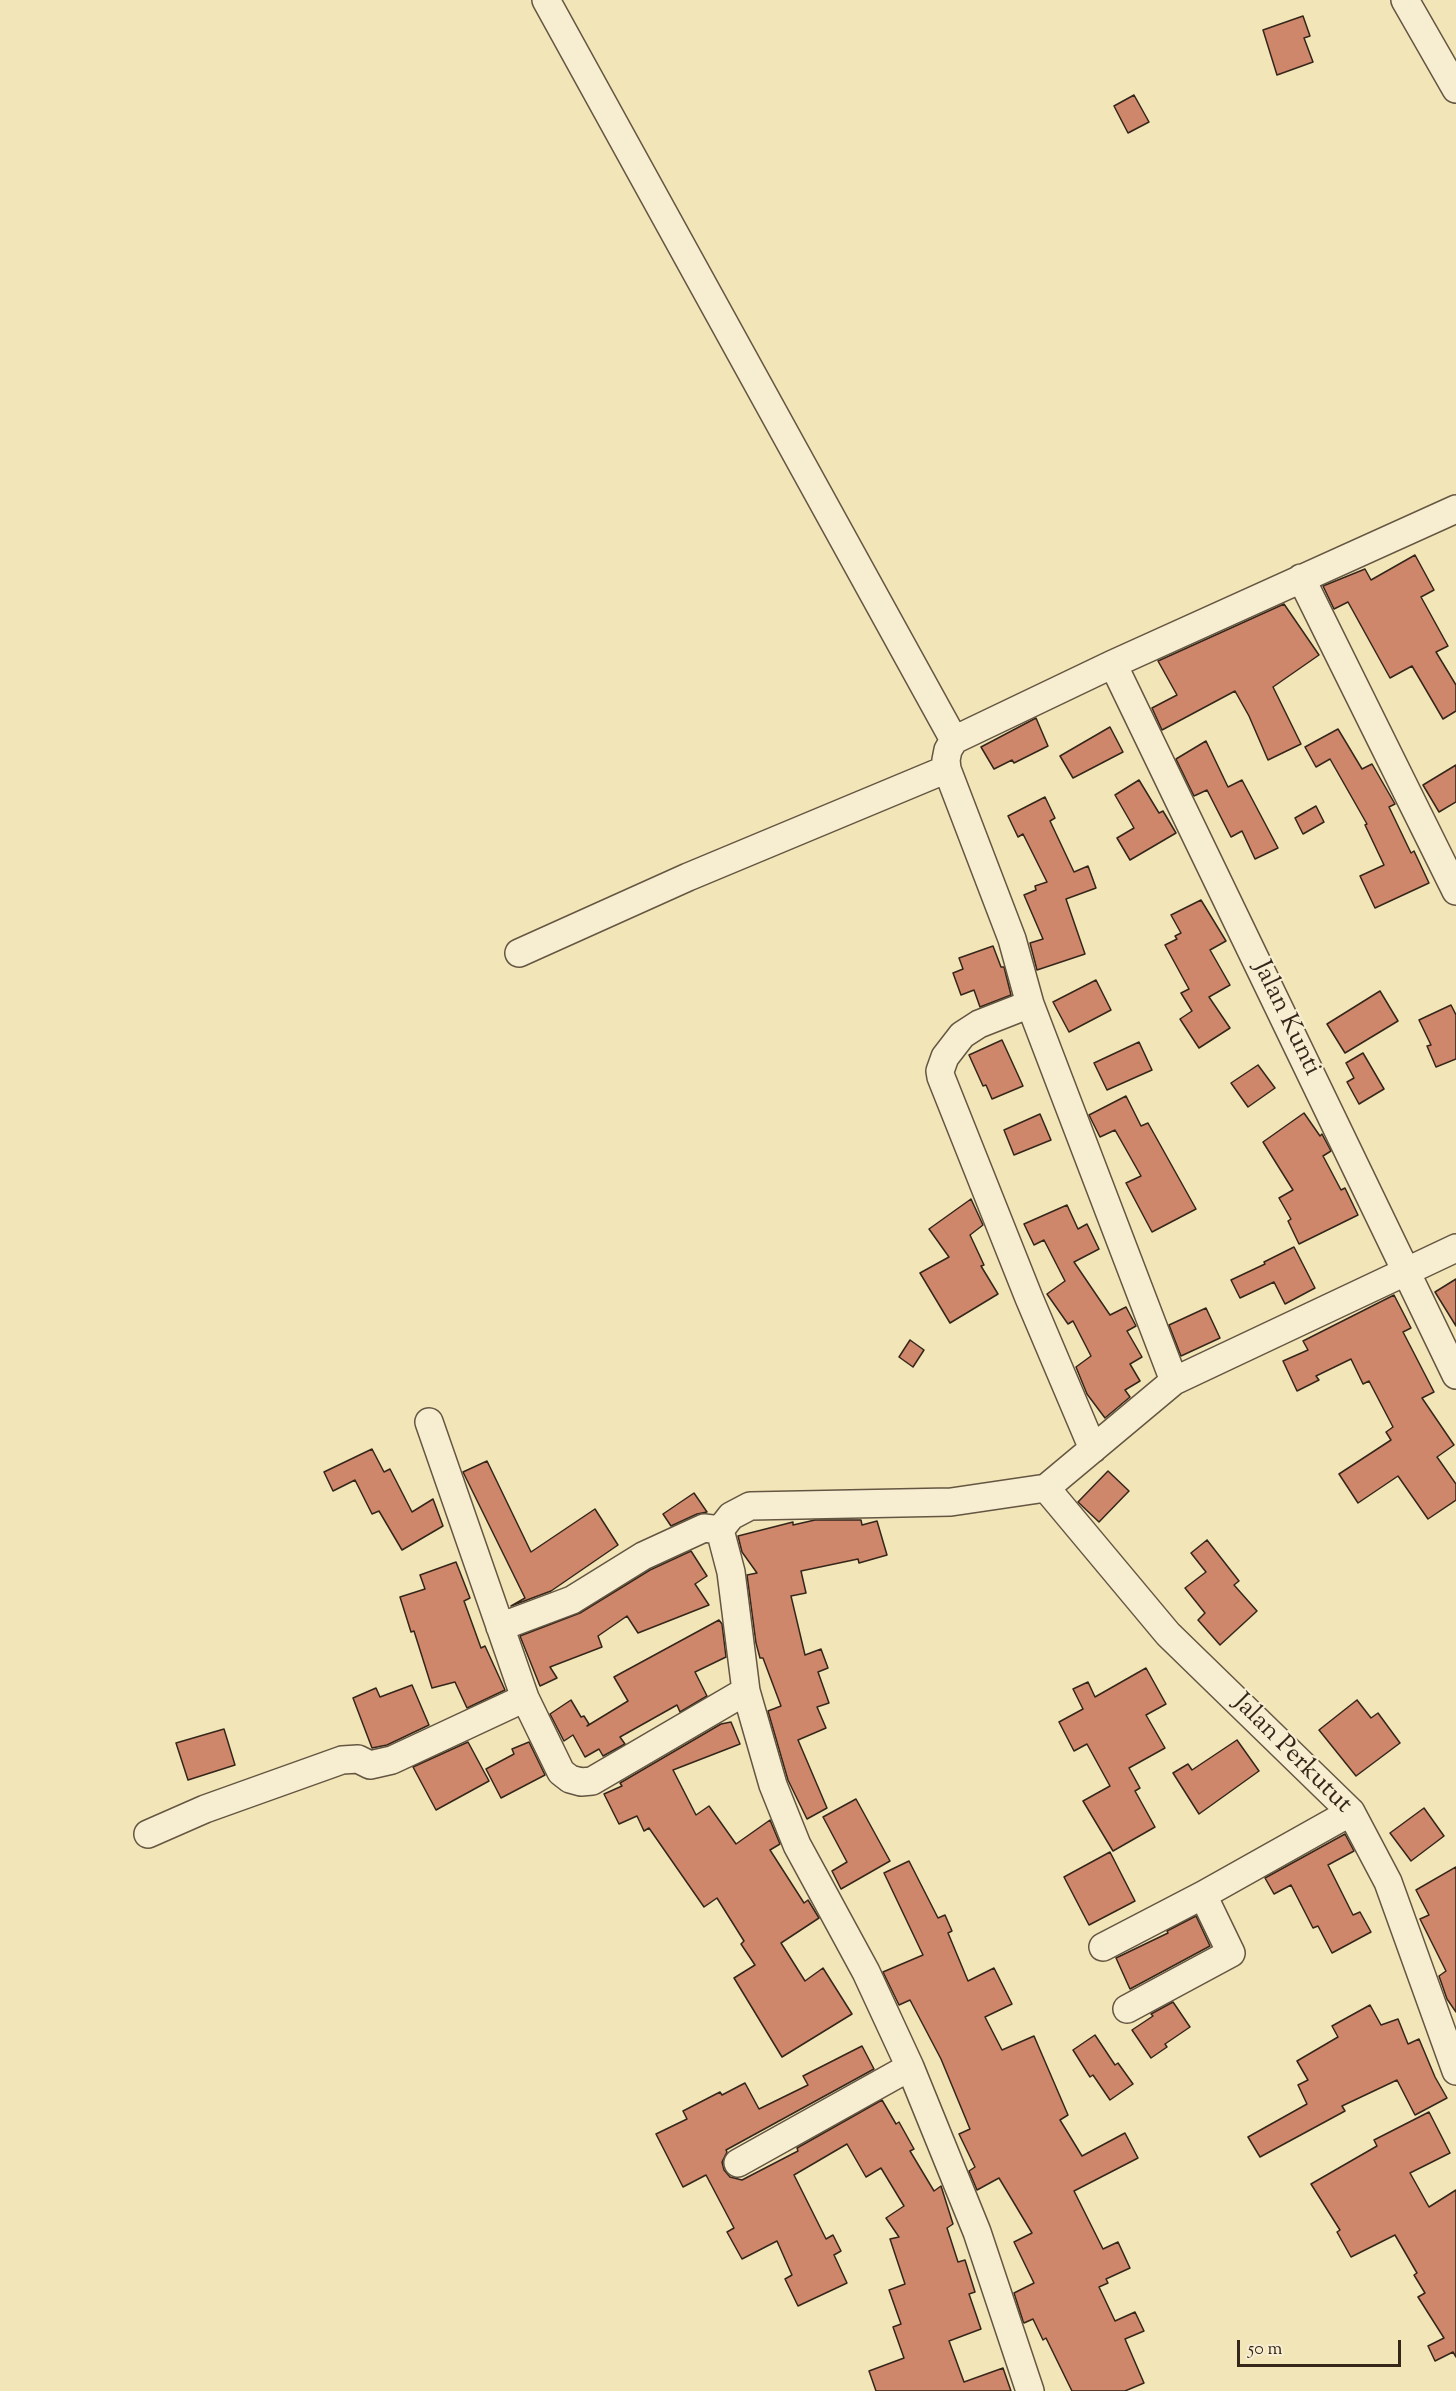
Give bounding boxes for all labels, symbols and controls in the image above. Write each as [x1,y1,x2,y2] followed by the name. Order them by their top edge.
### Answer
[1244,956,1326,1082] street label: Jalan Kunti
[1225,1689,1357,1821] street label: Jalan Perkutut
[1240,2328,1404,2366] scale bar
[1248,2337,1282,2363] text: 50 m

